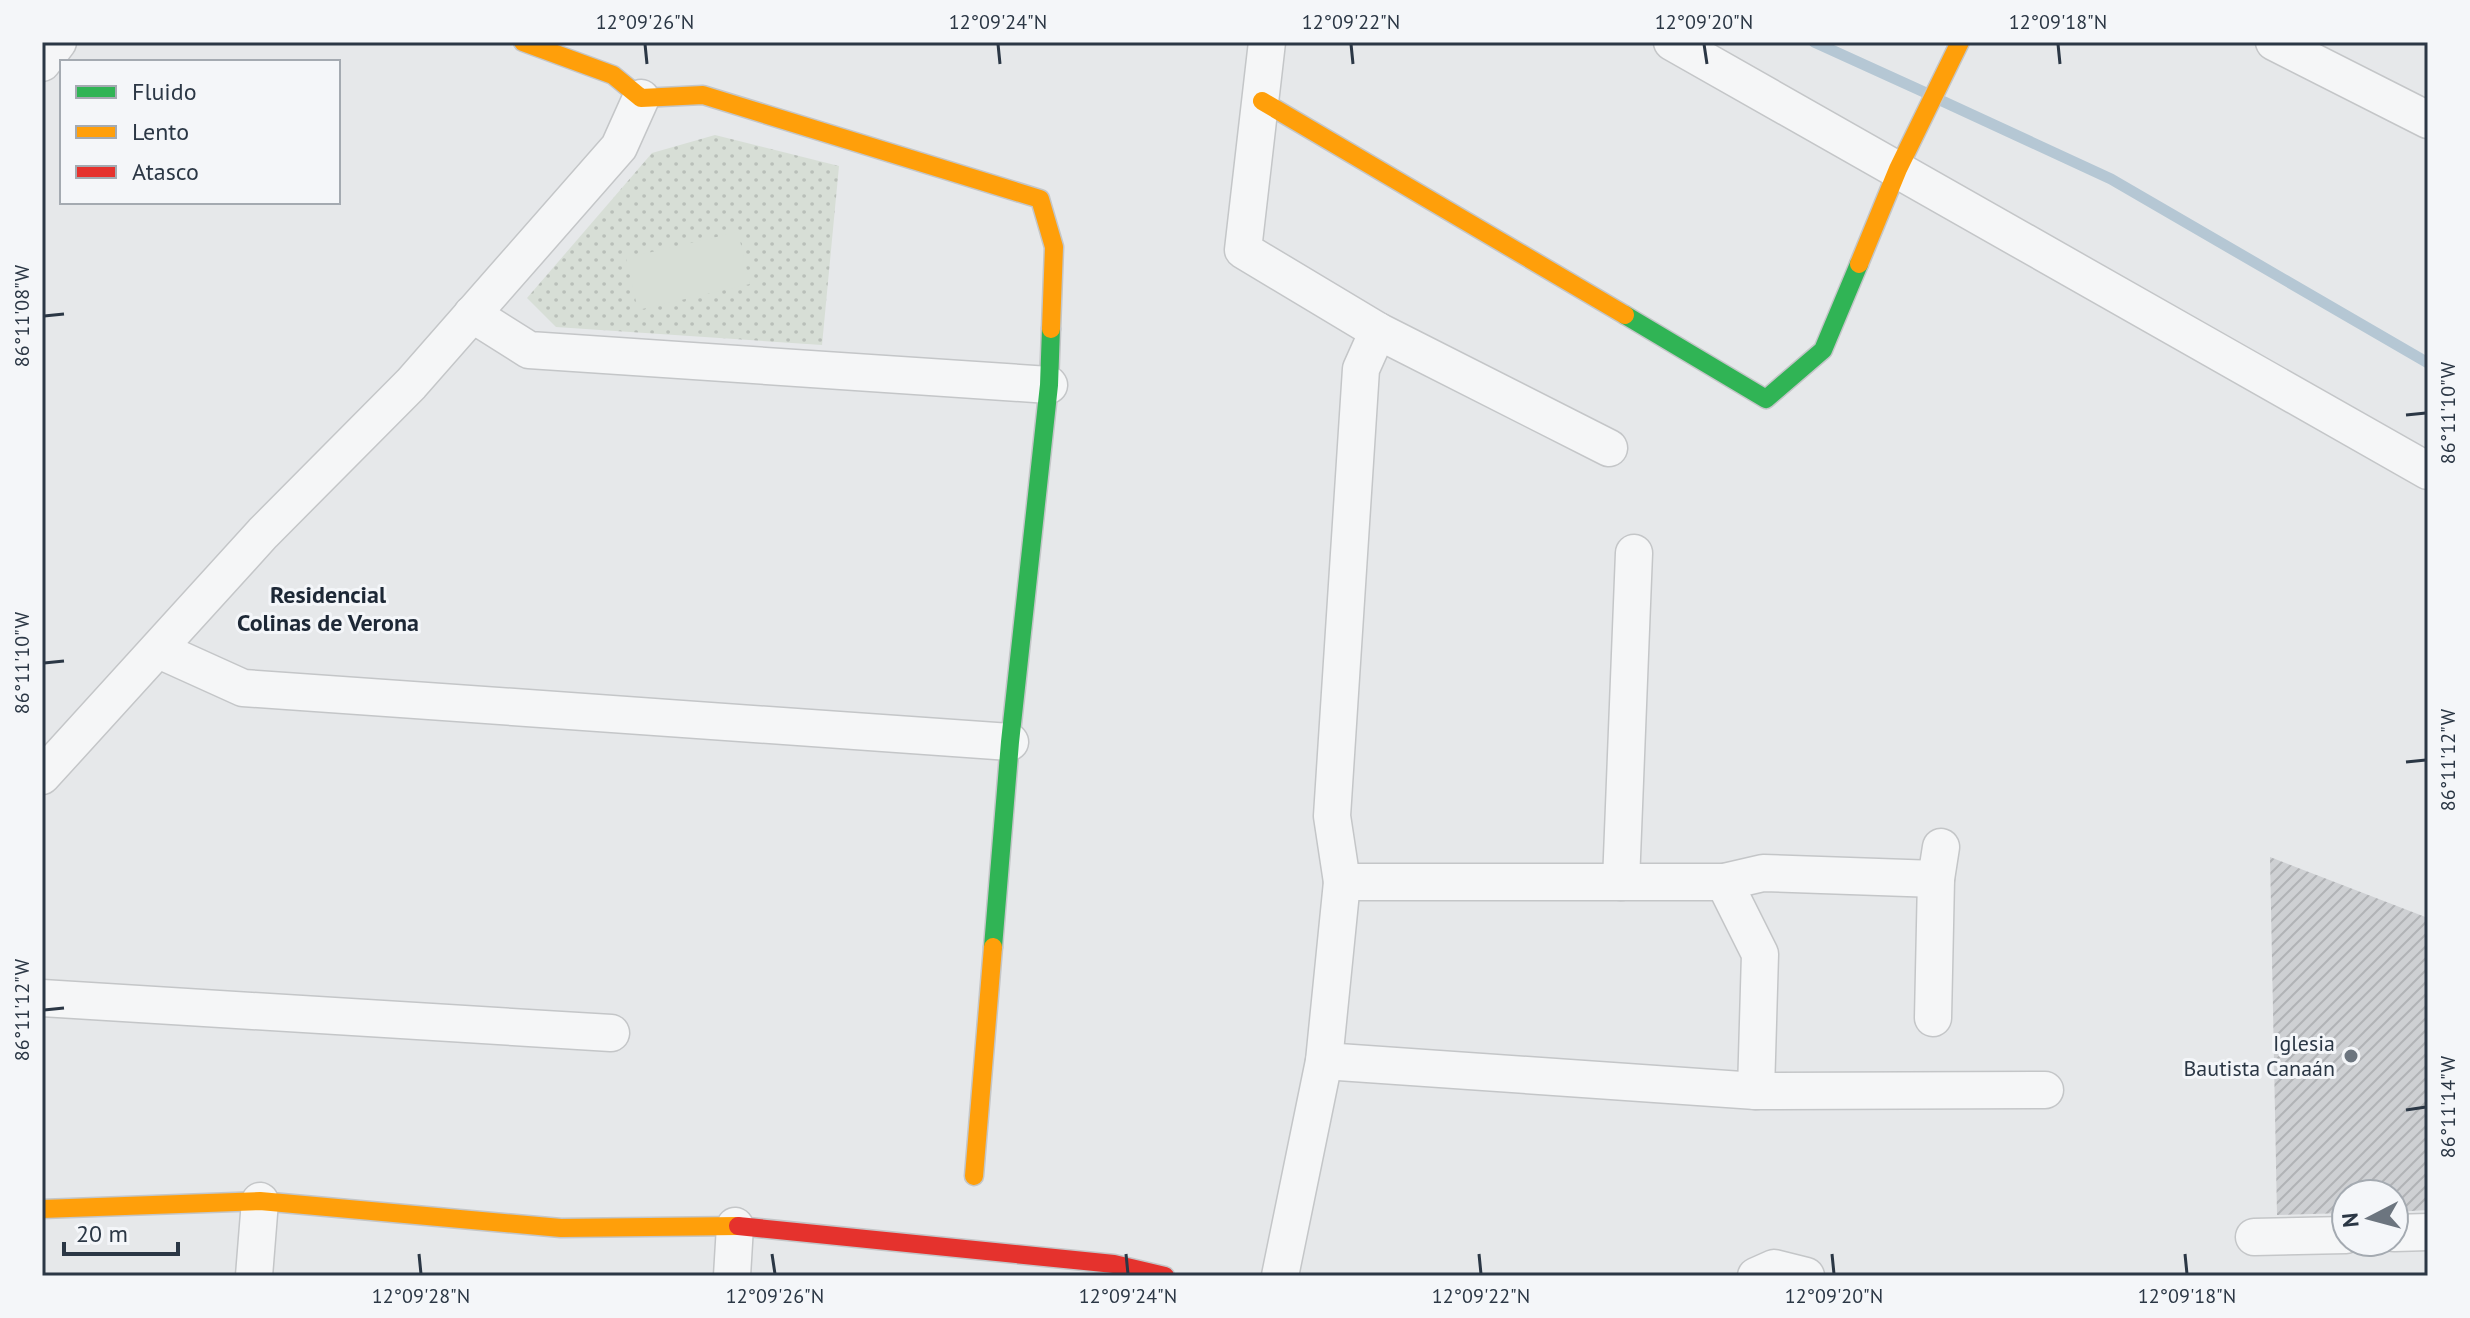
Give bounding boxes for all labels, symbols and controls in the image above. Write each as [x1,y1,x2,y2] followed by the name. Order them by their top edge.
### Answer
[596,9,694,35] text: 12°09'26"N
[949,9,1047,35] text: 12°09'24"N
[1302,9,1400,35] text: 12°09'22"N
[1655,9,1753,35] text: 12°09'20"N
[2009,9,2107,35] text: 12°09'18"N
[60,60,340,204] legend
[132,76,197,107] text: Fluido
[132,116,189,147] text: Lento
[132,156,199,187] text: Atasco
[9,264,35,367] text: 86°11'08"W
[2435,361,2461,464] text: 86°11'10"W
[237,579,419,638] district label: Residencial Colinas de Verona
[9,611,35,714] text: 86°11'10"W
[2435,708,2461,811] text: 86°11'12"W
[9,958,35,1061] text: 86°11'12"W
[2184,1029,2335,1082] place label: Iglesia Bautista Canaán
[2342,1047,2360,1065] marker: Iglesia Bautista Canaán
[2435,1055,2461,1158] text: 86°11'14"W
[2330,1178,2410,1258] north arrow
[64,1206,178,1256] scale bar
[2335,1211,2365,1229] text: N
[76,1218,128,1249] text: 20 m
[372,1283,470,1309] text: 12°09'28"N
[726,1283,824,1309] text: 12°09'26"N
[1079,1283,1177,1309] text: 12°09'24"N
[1432,1283,1530,1309] text: 12°09'22"N
[1785,1283,1883,1309] text: 12°09'20"N
[2138,1283,2236,1309] text: 12°09'18"N

